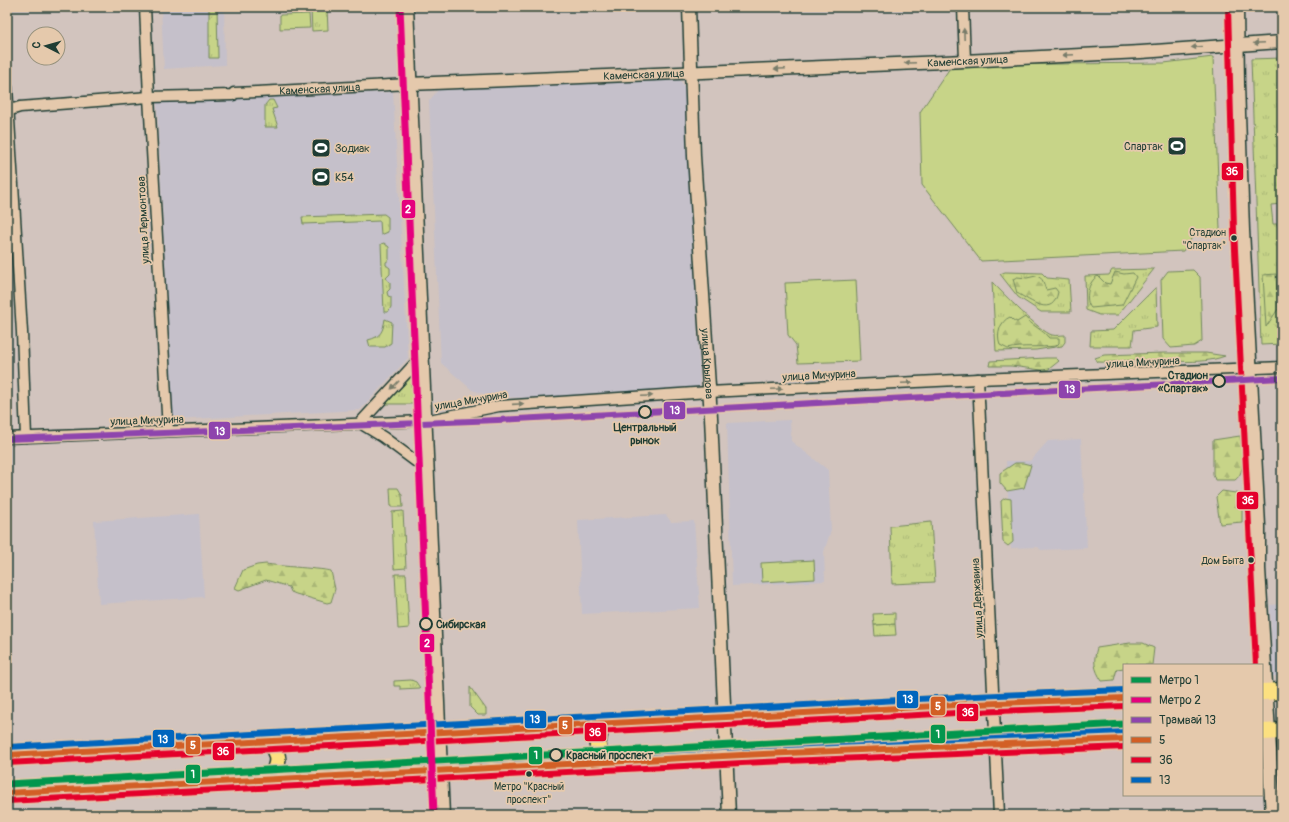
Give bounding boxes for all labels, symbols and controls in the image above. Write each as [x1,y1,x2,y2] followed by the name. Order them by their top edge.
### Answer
[26,26,66,66] north arrow
[960,28,967,40] one-way arrow
[1253,40,1265,47] one-way arrow
[30,41,43,49] text: С
[1191,44,1204,51] one-way arrow
[1062,52,1074,59] one-way arrow
[927,53,1008,70] street label: Каменская улица
[903,60,916,66] one-way arrow
[774,65,786,72] one-way arrow
[603,67,685,83] street label: Каменская улица
[279,81,360,98] street label: Каменская улица
[1166,135,1188,157] sports icon: Спартак
[310,137,332,159] sports icon: Зодиак
[1124,140,1163,153] place label: Спартак
[335,142,370,155] place label: Зодиак
[1221,162,1244,181] line badge: 36
[1226,165,1239,178] text: 36
[310,166,332,188] sports icon: К54
[335,171,354,184] place label: К54
[135,176,152,265] street label: улица Лермонтова
[401,199,416,219] line badge: 2
[405,203,411,216] text: 2
[1182,227,1226,252] place label: Стадион "Спартак"
[1229,233,1239,243] marker: Стадион "Спартак"
[698,327,716,399] street label: улица Крылова
[1105,354,1180,371] street label: улица Мичурина
[781,367,856,384] street label: улица Мичурина
[1157,369,1209,395] place label: Стадион «Спартак»
[1212,374,1226,388] marker: Стадион «Спартак»
[390,380,400,390] one-way arrow
[901,380,914,386] one-way arrow
[1058,380,1081,399] line badge: 13
[1065,383,1075,396] text: 13
[771,386,783,393] one-way arrow
[433,388,508,413] street label: улица Мичурина
[641,393,654,399] one-way arrow
[512,401,524,408] one-way arrow
[663,401,686,420] line badge: 13
[670,404,680,417] text: 13
[638,405,652,419] marker: Центральный рынок
[109,413,184,428] street label: улица Мичурина
[208,421,231,440] line badge: 13
[613,421,677,447] place label: Центральный рынок
[215,425,225,438] text: 13
[1236,491,1259,510] line badge: 36
[1242,494,1255,507] text: 36
[1201,555,1244,567] place label: Дом Быта
[1246,555,1256,565] marker: Дом Быта
[969,558,986,639] street label: улица Державина
[419,617,433,631] marker: Сибирская
[436,618,486,631] place label: Сибирская
[419,633,435,653] line badge: 2
[424,637,430,650] text: 2
[1123,664,1263,796] legend
[1159,673,1199,688] text: Метро 1
[896,690,919,709] line badge: 13
[903,693,913,706] text: 13
[1159,693,1201,708] text: Метро 2
[930,696,946,716] line badge: 5
[935,700,941,713] text: 5
[956,703,979,722] line badge: 36
[962,706,975,719] text: 36
[524,710,547,729] line badge: 13
[530,713,540,726] text: 13
[1159,713,1216,728] text: Трамвай 13
[558,716,573,735] line badge: 5
[562,719,568,732] text: 5
[584,722,607,742] line badge: 36
[930,724,946,744] line badge: 1
[589,726,602,739] text: 36
[936,728,940,741] text: 1
[152,729,175,748] line badge: 13
[158,733,168,746] text: 13
[1159,733,1166,748] text: 5
[185,736,201,755] line badge: 5
[190,739,196,752] text: 5
[212,742,235,761] line badge: 36
[217,745,230,758] text: 36
[528,746,543,765] line badge: 1
[549,748,563,762] marker: Красный проспект
[534,749,538,762] text: 1
[566,749,653,762] place label: Красный проспект
[1159,753,1173,768] text: 36
[185,764,201,784] line badge: 1
[191,768,195,781] text: 1
[524,769,534,779] marker: Метро "Красный проспект"
[1159,773,1171,788] text: 13
[494,781,564,806] place label: Метро "Красный проспект"

